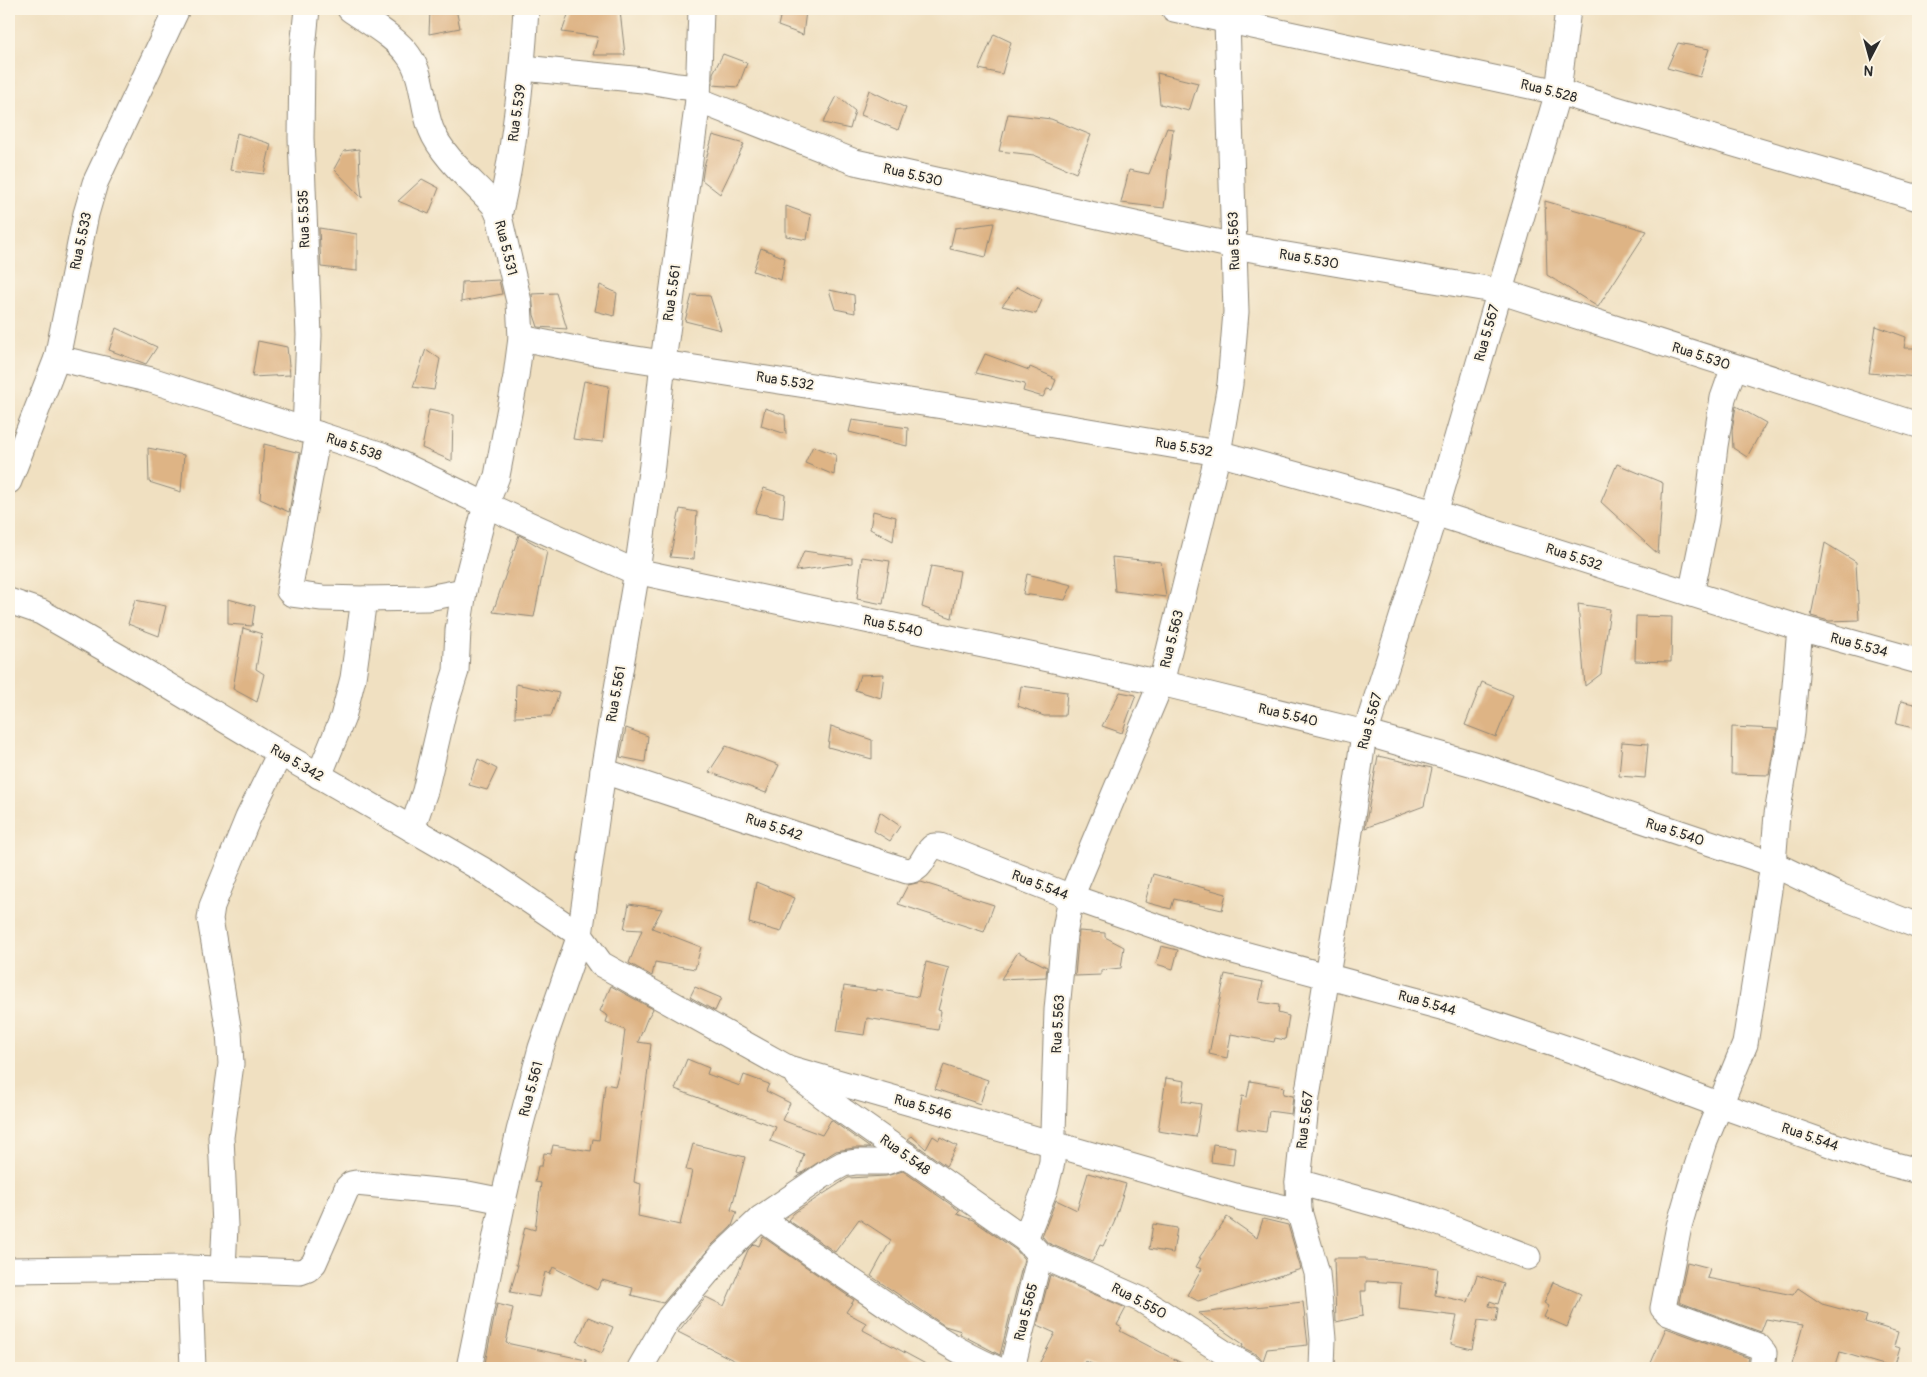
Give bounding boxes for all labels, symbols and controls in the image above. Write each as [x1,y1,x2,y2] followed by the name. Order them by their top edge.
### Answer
[1844,32,1894,82] north arrow
[1863,61,1874,79] text: N
[1519,76,1579,106] street label: Rua 5.528
[505,83,529,143] street label: Rua 5.539
[882,160,944,190] street label: Rua 5.530
[294,190,314,248] street label: Rua 5.535
[67,210,95,271] street label: Rua 5.533
[1224,211,1244,271] street label: Rua 5.563
[491,219,521,277] street label: Rua 5.531
[1278,245,1340,273] street label: Rua 5.530
[660,264,684,322] street label: Rua 5.561
[1471,302,1503,363] street label: Rua 5.567
[1670,339,1732,373] street label: Rua 5.530
[755,368,815,394] street label: Rua 5.532
[324,430,384,464] street label: Rua 5.538
[1154,434,1214,460] street label: Rua 5.532
[1544,540,1605,574] street label: Rua 5.532
[1157,608,1187,670] street label: Rua 5.563
[862,611,924,641] street label: Rua 5.540
[1828,629,1890,661] street label: Rua 5.534
[603,665,629,723] street label: Rua 5.561
[1354,690,1386,751] street label: Rua 5.567
[1257,700,1319,730] street label: Rua 5.540
[267,741,327,785] street label: Rua 5.342
[743,810,805,844] street label: Rua 5.542
[1644,815,1706,849] street label: Rua 5.540
[1009,866,1071,904] street label: Rua 5.544
[1396,987,1458,1019] street label: Rua 5.544
[1048,994,1068,1054] street label: Rua 5.563
[515,1059,547,1119] street label: Rua 5.561
[1293,1089,1317,1150] street label: Rua 5.567
[892,1091,954,1123] street label: Rua 5.546
[1779,1119,1841,1155] street label: Rua 5.544
[876,1131,934,1179] street label: Rua 5.548
[1108,1279,1170,1323] street label: Rua 5.550
[1011,1281,1041,1343] street label: Rua 5.565

